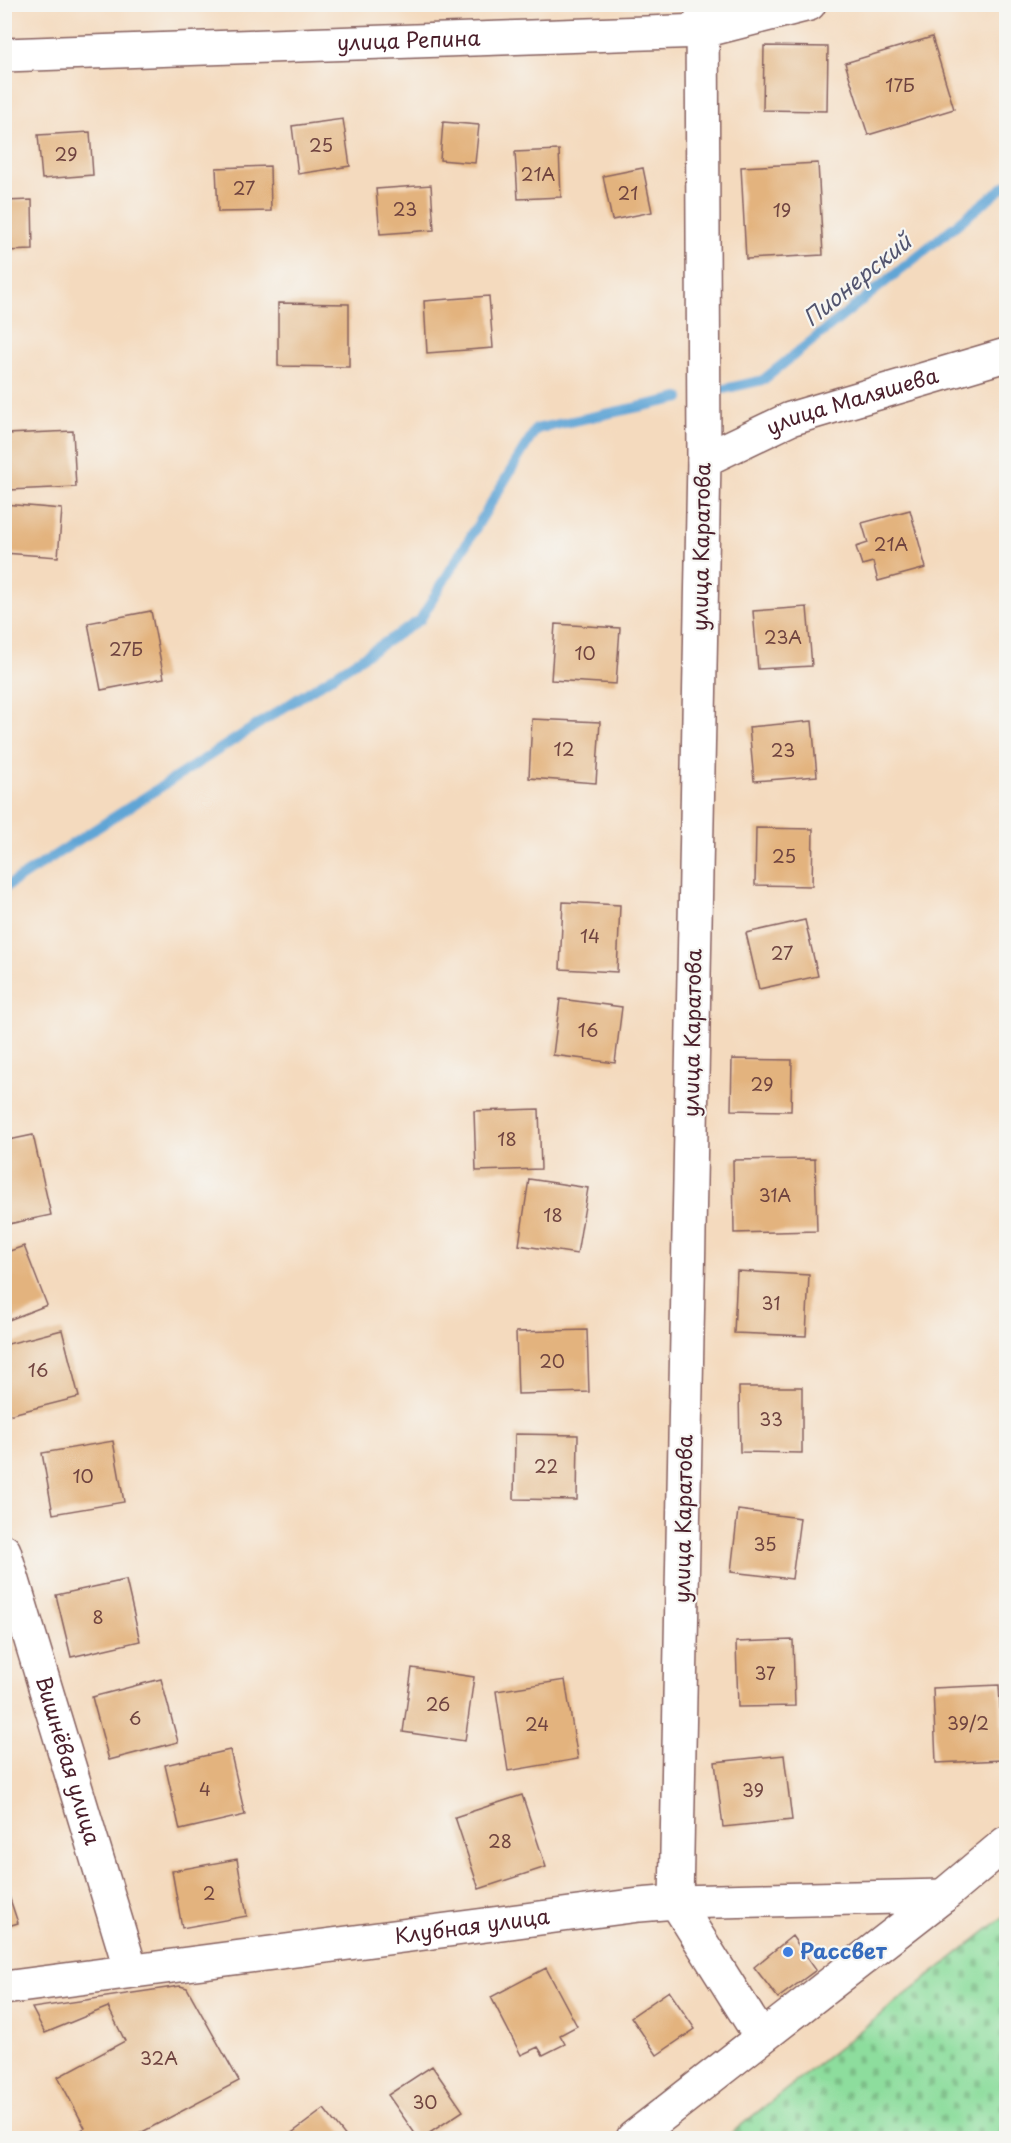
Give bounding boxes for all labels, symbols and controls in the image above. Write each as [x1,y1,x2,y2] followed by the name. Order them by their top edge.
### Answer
[336,21,482,58] street label: улица Репина
[885,71,915,98] house number: 17Б
[309,131,333,158] house number: 25
[55,140,77,167] house number: 29
[521,160,556,187] house number: 21А
[233,174,255,201] house number: 27
[618,179,638,206] house number: 21
[393,195,417,222] house number: 23
[773,196,791,223] house number: 19
[795,223,920,333] water label: Пионерский
[760,358,942,442] street label: улица Маляшева
[683,462,717,632] street label: улица Каратова
[874,530,909,557] house number: 21А
[764,623,802,650] house number: 23А
[109,635,143,662] house number: 27Б
[574,639,596,666] house number: 10
[554,735,574,762] house number: 12
[771,736,795,763] house number: 23
[772,842,796,869] house number: 25
[580,922,600,949] house number: 14
[771,939,793,966] house number: 27
[674,948,708,1118] street label: улица Каратова
[578,1016,598,1043] house number: 16
[751,1070,773,1097] house number: 29
[497,1125,517,1152] house number: 18
[759,1181,792,1208] house number: 31А
[543,1201,563,1228] house number: 18
[762,1289,780,1316] house number: 31
[539,1347,565,1374] house number: 20
[28,1356,48,1383] house number: 16
[759,1405,783,1432] house number: 33
[665,1434,699,1604] street label: улица Каратова
[534,1452,558,1479] house number: 22
[72,1462,94,1489] house number: 10
[753,1530,777,1557] house number: 35
[92,1603,104,1630] house number: 8
[754,1659,776,1686] house number: 37
[29,1672,110,1849] street label: Вишнёвая улица
[426,1690,450,1717] house number: 26
[129,1704,141,1731] house number: 6
[947,1709,989,1736] house number: 39/2
[525,1710,549,1737] house number: 24
[199,1775,211,1802] house number: 4
[742,1776,764,1803] house number: 39
[488,1827,512,1854] house number: 28
[203,1879,215,1906] house number: 2
[392,1899,552,1951] street label: Клубная улица
[800,1934,888,1966] place label: Рассвет
[781,1945,795,1959] marker: Рассвет
[140,2044,178,2071] house number: 32А
[412,2088,438,2115] house number: 30

